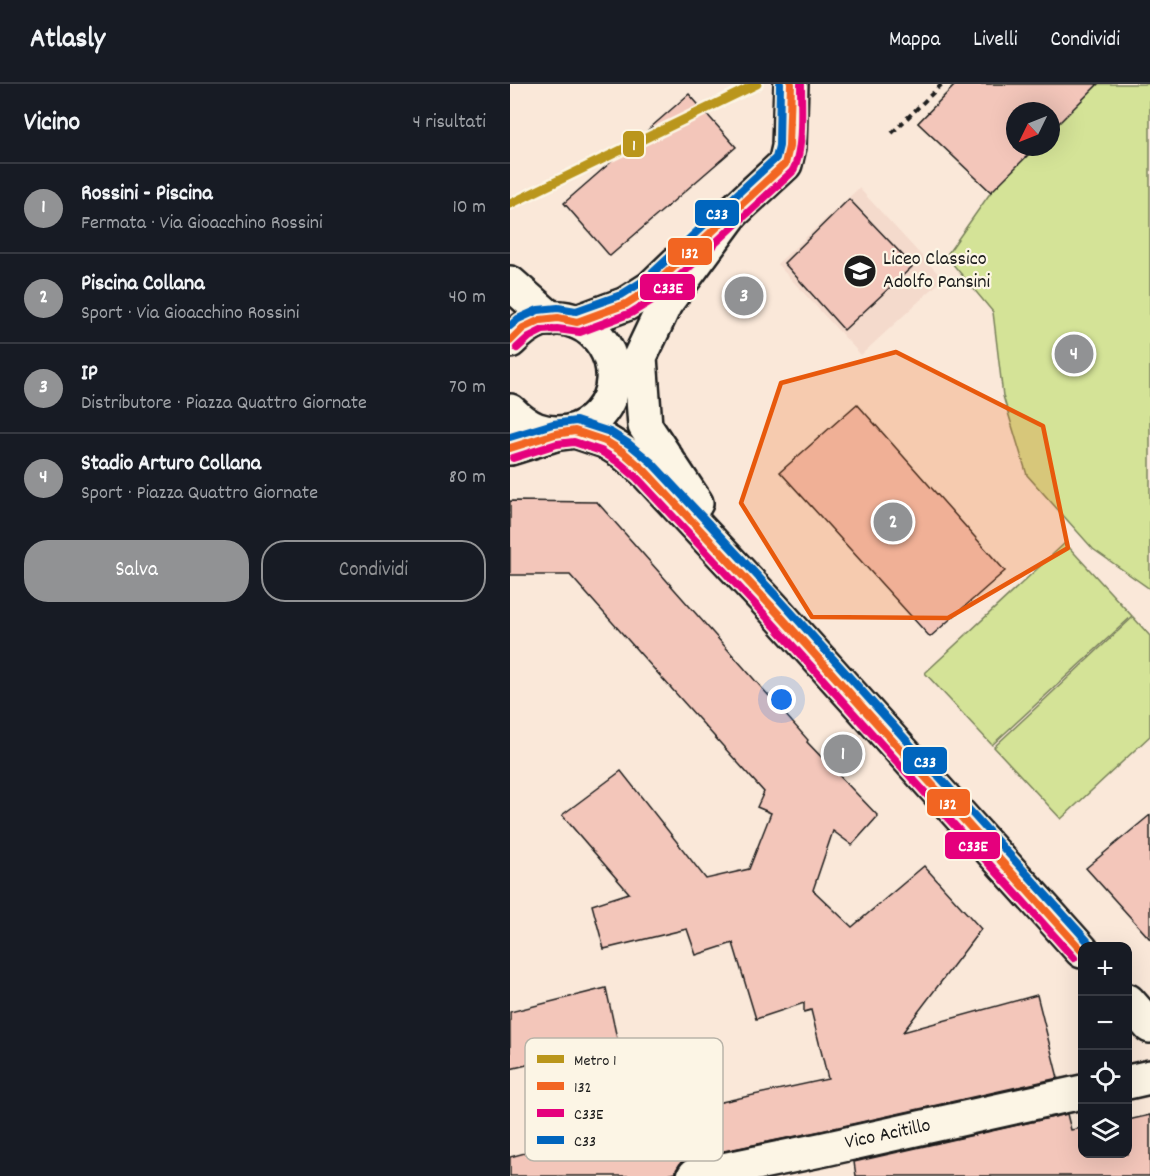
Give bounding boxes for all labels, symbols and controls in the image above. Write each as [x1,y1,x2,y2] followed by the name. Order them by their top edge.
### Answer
[30,21,105,61] text: Atlasly
[889,26,940,56] text: Mappa
[973,26,1018,56] text: Livelli
[1051,26,1120,56] text: Condividi
[1006,102,1060,156] north arrow
[24,105,80,142] text: Vicino
[412,109,486,137] text: 4 risultati
[622,130,645,158] line badge: 1
[632,135,636,158] text: 1
[81,179,212,210] text: Rossini - Piscina
[41,194,46,222] text: 1
[452,194,486,222] text: 10 m
[694,199,740,227] line badge: C33
[706,204,728,227] text: C33
[81,210,323,238] text: Fermata · Via Gioacchino Rossini
[667,237,713,266] line badge: 132
[681,243,699,266] text: 132
[883,246,990,297] place label: Liceo Classico Adolfo Pansini
[842,253,878,289] school or university icon: Liceo Classico Adolfo Pansini
[81,269,205,300] text: Piscina Collana
[639,273,696,301] line badge: C33E
[724,274,764,318] pin: 3
[653,278,683,301] text: C33E
[39,284,48,312] text: 2
[448,284,486,312] text: 40 m
[81,300,299,328] text: Sport · Via Gioacchino Rossini
[1054,332,1094,376] pin: 4
[81,359,98,390] text: IP
[39,374,48,402] text: 3
[449,374,486,402] text: 70 m
[81,390,367,418] text: Distributore · Piazza Quattro Giornate
[81,449,261,480] text: Stadio Arturo Collana
[39,464,48,492] text: 4
[449,464,486,492] text: 80 m
[81,480,318,508] text: Sport · Piazza Quattro Giornate
[874,500,913,544] pin: 2
[24,540,249,602] button: Salva
[261,540,486,602] button: Condividi
[767,685,796,714] your location
[824,732,862,776] pin: 1
[902,746,948,775] line badge: C33
[914,752,936,775] text: C33
[926,788,971,817] line badge: 132
[939,794,957,817] text: 132
[944,831,1001,860] line badge: C33E
[958,836,988,859] text: C33E
[1078,942,1132,1158] map controls
[1078,942,1132,996] button: +
[1078,996,1132,1050] button: −
[525,1038,723,1161] legend
[574,1050,617,1073] text: Metro 1
[1078,1050,1132,1104] button: locate
[574,1077,592,1100] text: 132
[574,1104,604,1127] text: C33E
[1078,1104,1132,1158] button: layers
[843,1112,933,1158] street label: Vico Acitillo
[574,1131,596,1154] text: C33

